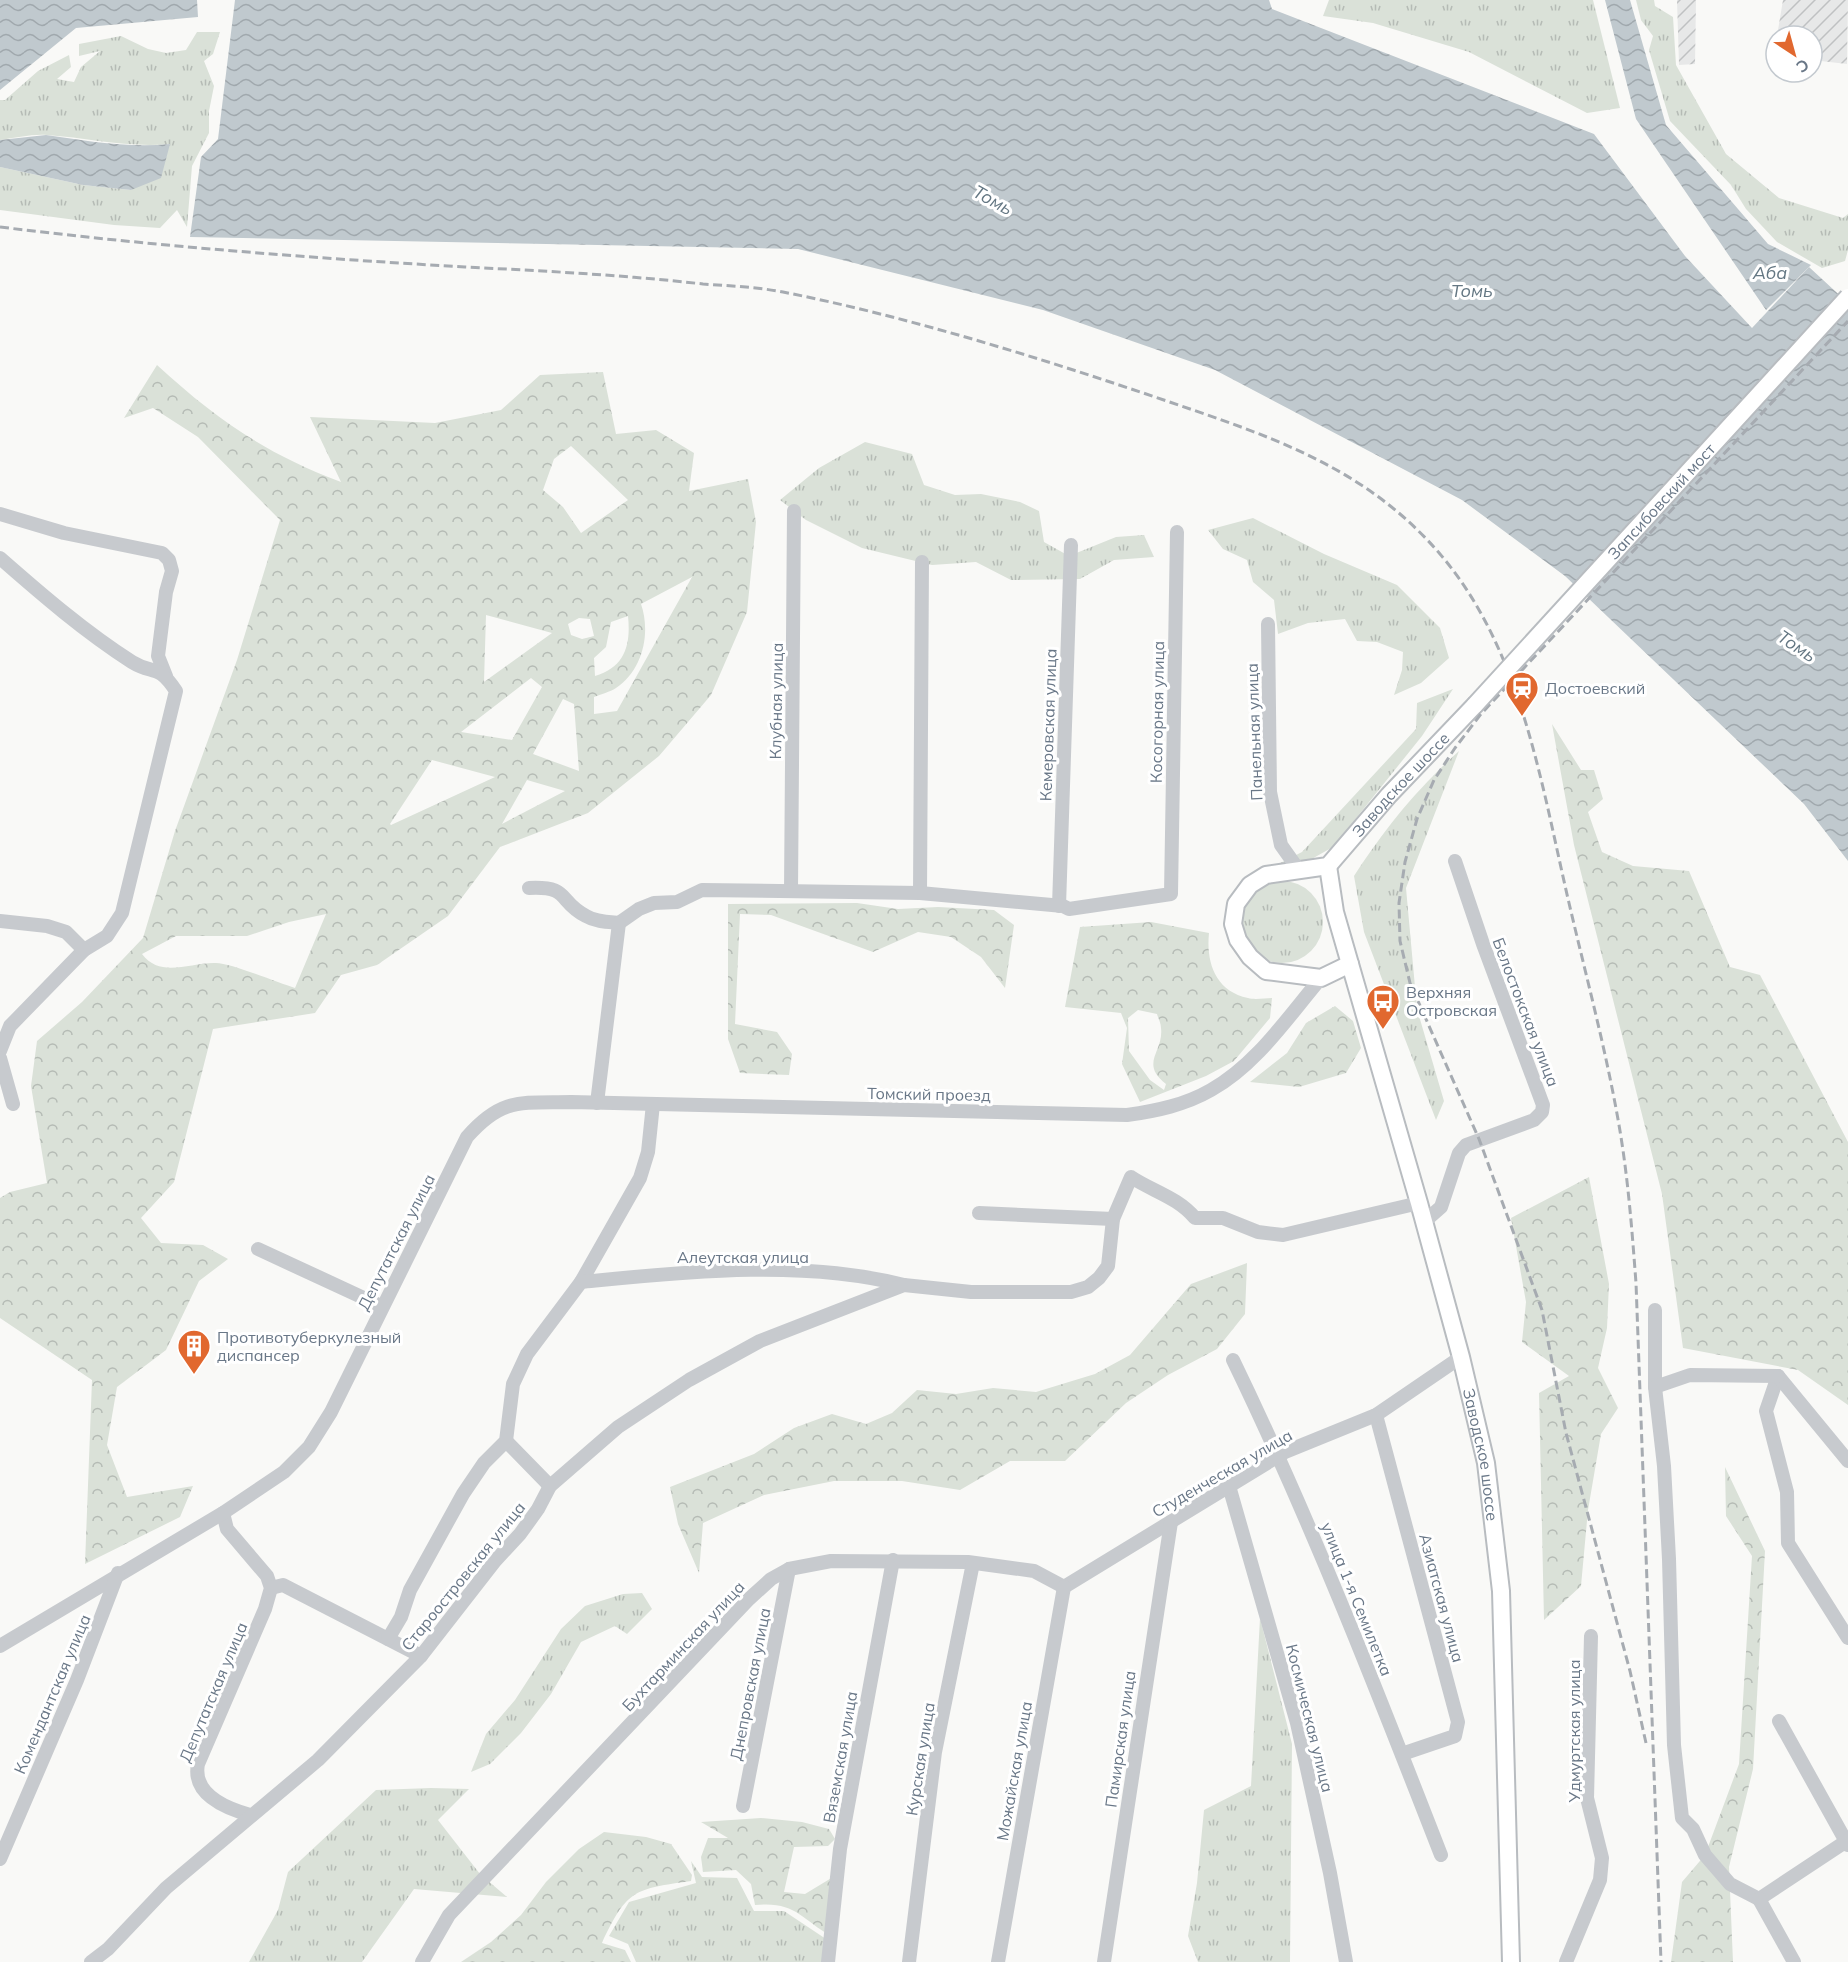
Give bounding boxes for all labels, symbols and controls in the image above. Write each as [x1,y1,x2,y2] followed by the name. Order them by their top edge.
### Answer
[1764,24,1824,84] north arrow
[1792,55,1813,77] text: С
[969,180,1017,220] water label: Томь
[1752,261,1787,284] water label: Аба
[1451,279,1493,302] water label: Томь
[1603,439,1720,564] street label: Запсибовский мост
[1773,625,1821,667] water label: Томь
[1146,641,1168,783] street label: Косогорная улица
[765,642,787,760] street label: Клубная улица
[1035,648,1061,802] street label: Кемеровская улица
[1242,663,1266,801] street label: Панельная улица
[1504,670,1540,717] station icon: Достоевский
[1545,678,1645,698] place label: Достоевский
[1348,728,1454,841] street label: Заводское шоссе
[1488,935,1564,1089] street label: Белостокская улица
[1406,982,1497,1020] place label: Верхняя Островская
[1365,983,1401,1030] bus stop icon: Верхняя Островская
[867,1083,991,1105] street label: Томский проезд
[353,1171,439,1313] street label: Депутатская улица
[677,1247,809,1267] street label: Алеутская улица
[217,1327,401,1365] place label: Противотуберкулезный диспансер
[176,1328,212,1375] building icon: Противотуберкулезный диспансер
[1459,1386,1503,1522] street label: Заводское шоссе
[1148,1425,1296,1521] street label: Студенческая улица
[397,1498,529,1654] street label: Староостровская улица
[1317,1519,1397,1679] street label: улица 1-я Семилетка
[1415,1531,1469,1665] street label: Азиатская улица
[617,1577,749,1715] street label: Бухтарминская улица
[725,1606,775,1762] street label: Днепровская улица
[9,1611,95,1777] street label: Комендантская улица
[174,1619,252,1765] street label: Депутатская улица
[1282,1642,1338,1794] street label: Космическая улица
[1564,1660,1584,1803] street label: Удмуртская улица
[1100,1669,1140,1809] street label: Памирская улица
[819,1690,861,1824] street label: Вяземская улица
[992,1700,1036,1842] street label: Можайская улица
[901,1701,939,1817] street label: Курская улица

